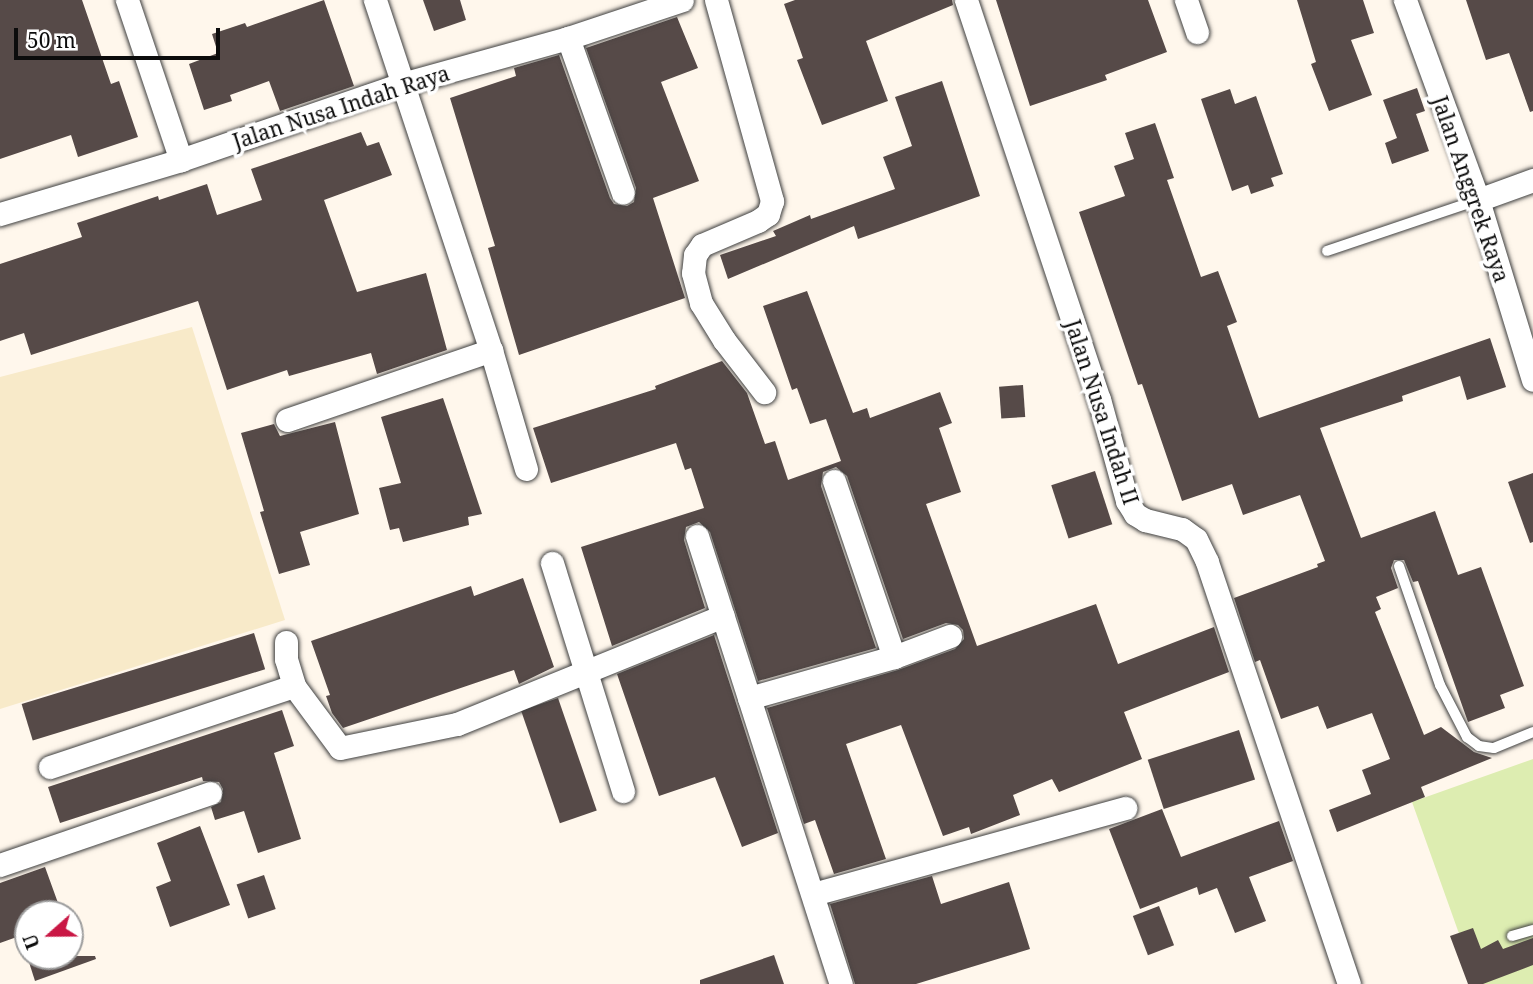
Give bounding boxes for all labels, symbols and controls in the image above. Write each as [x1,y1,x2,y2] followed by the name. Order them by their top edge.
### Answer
[18,14,224,58] scale bar
[27,26,76,54] text: 50 m
[229,60,453,154] street label: Jalan Nusa Indah Raya
[1427,93,1515,285] street label: Jalan Anggrek Raya
[1060,316,1144,508] street label: Jalan Nusa Indah II
[14,900,84,970] north arrow
[17,931,46,953] text: U

